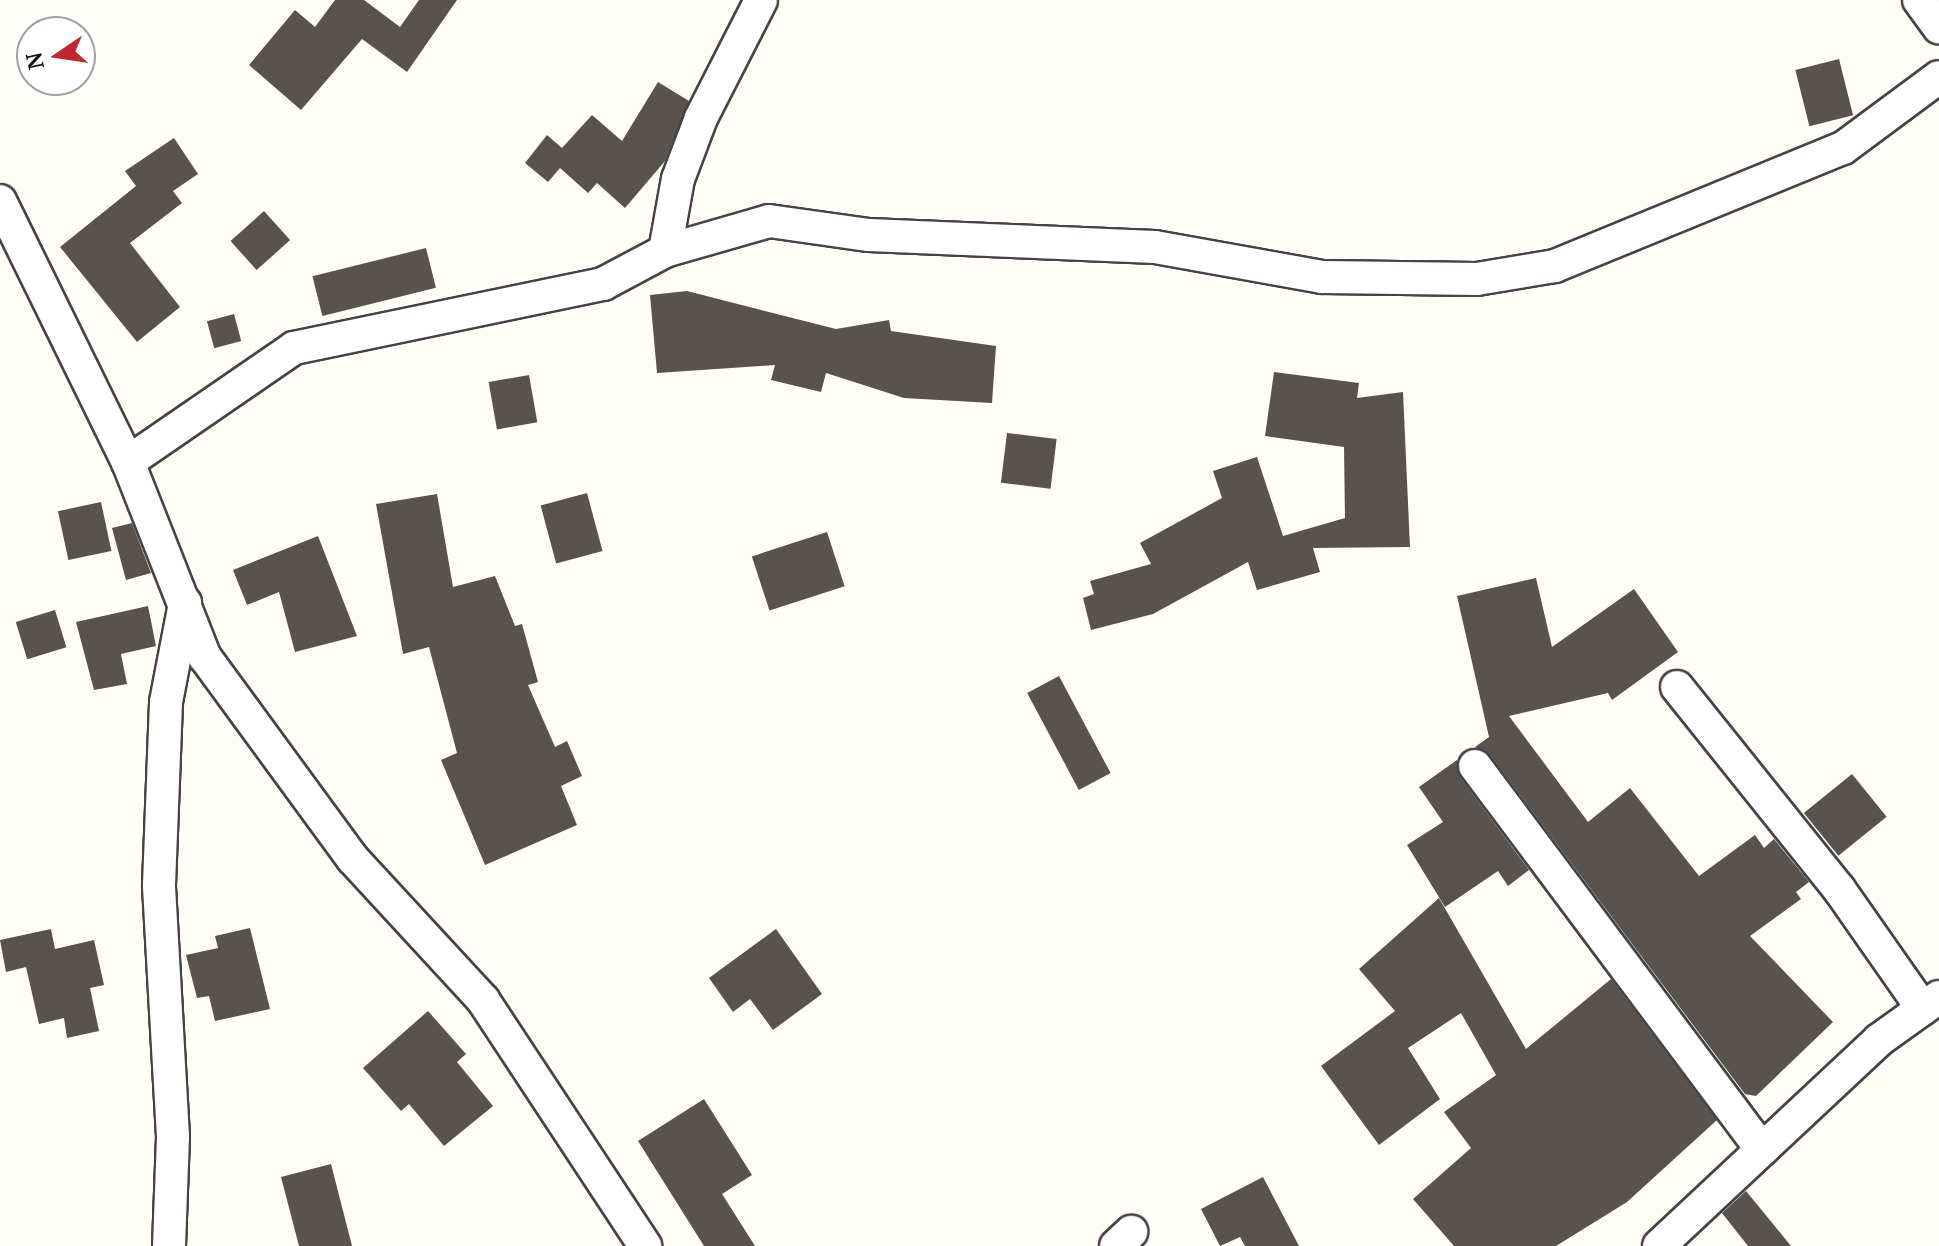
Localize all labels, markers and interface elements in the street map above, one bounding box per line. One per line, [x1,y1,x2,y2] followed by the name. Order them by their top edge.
[16,16,96,96] north arrow
[18,50,50,72] text: N

